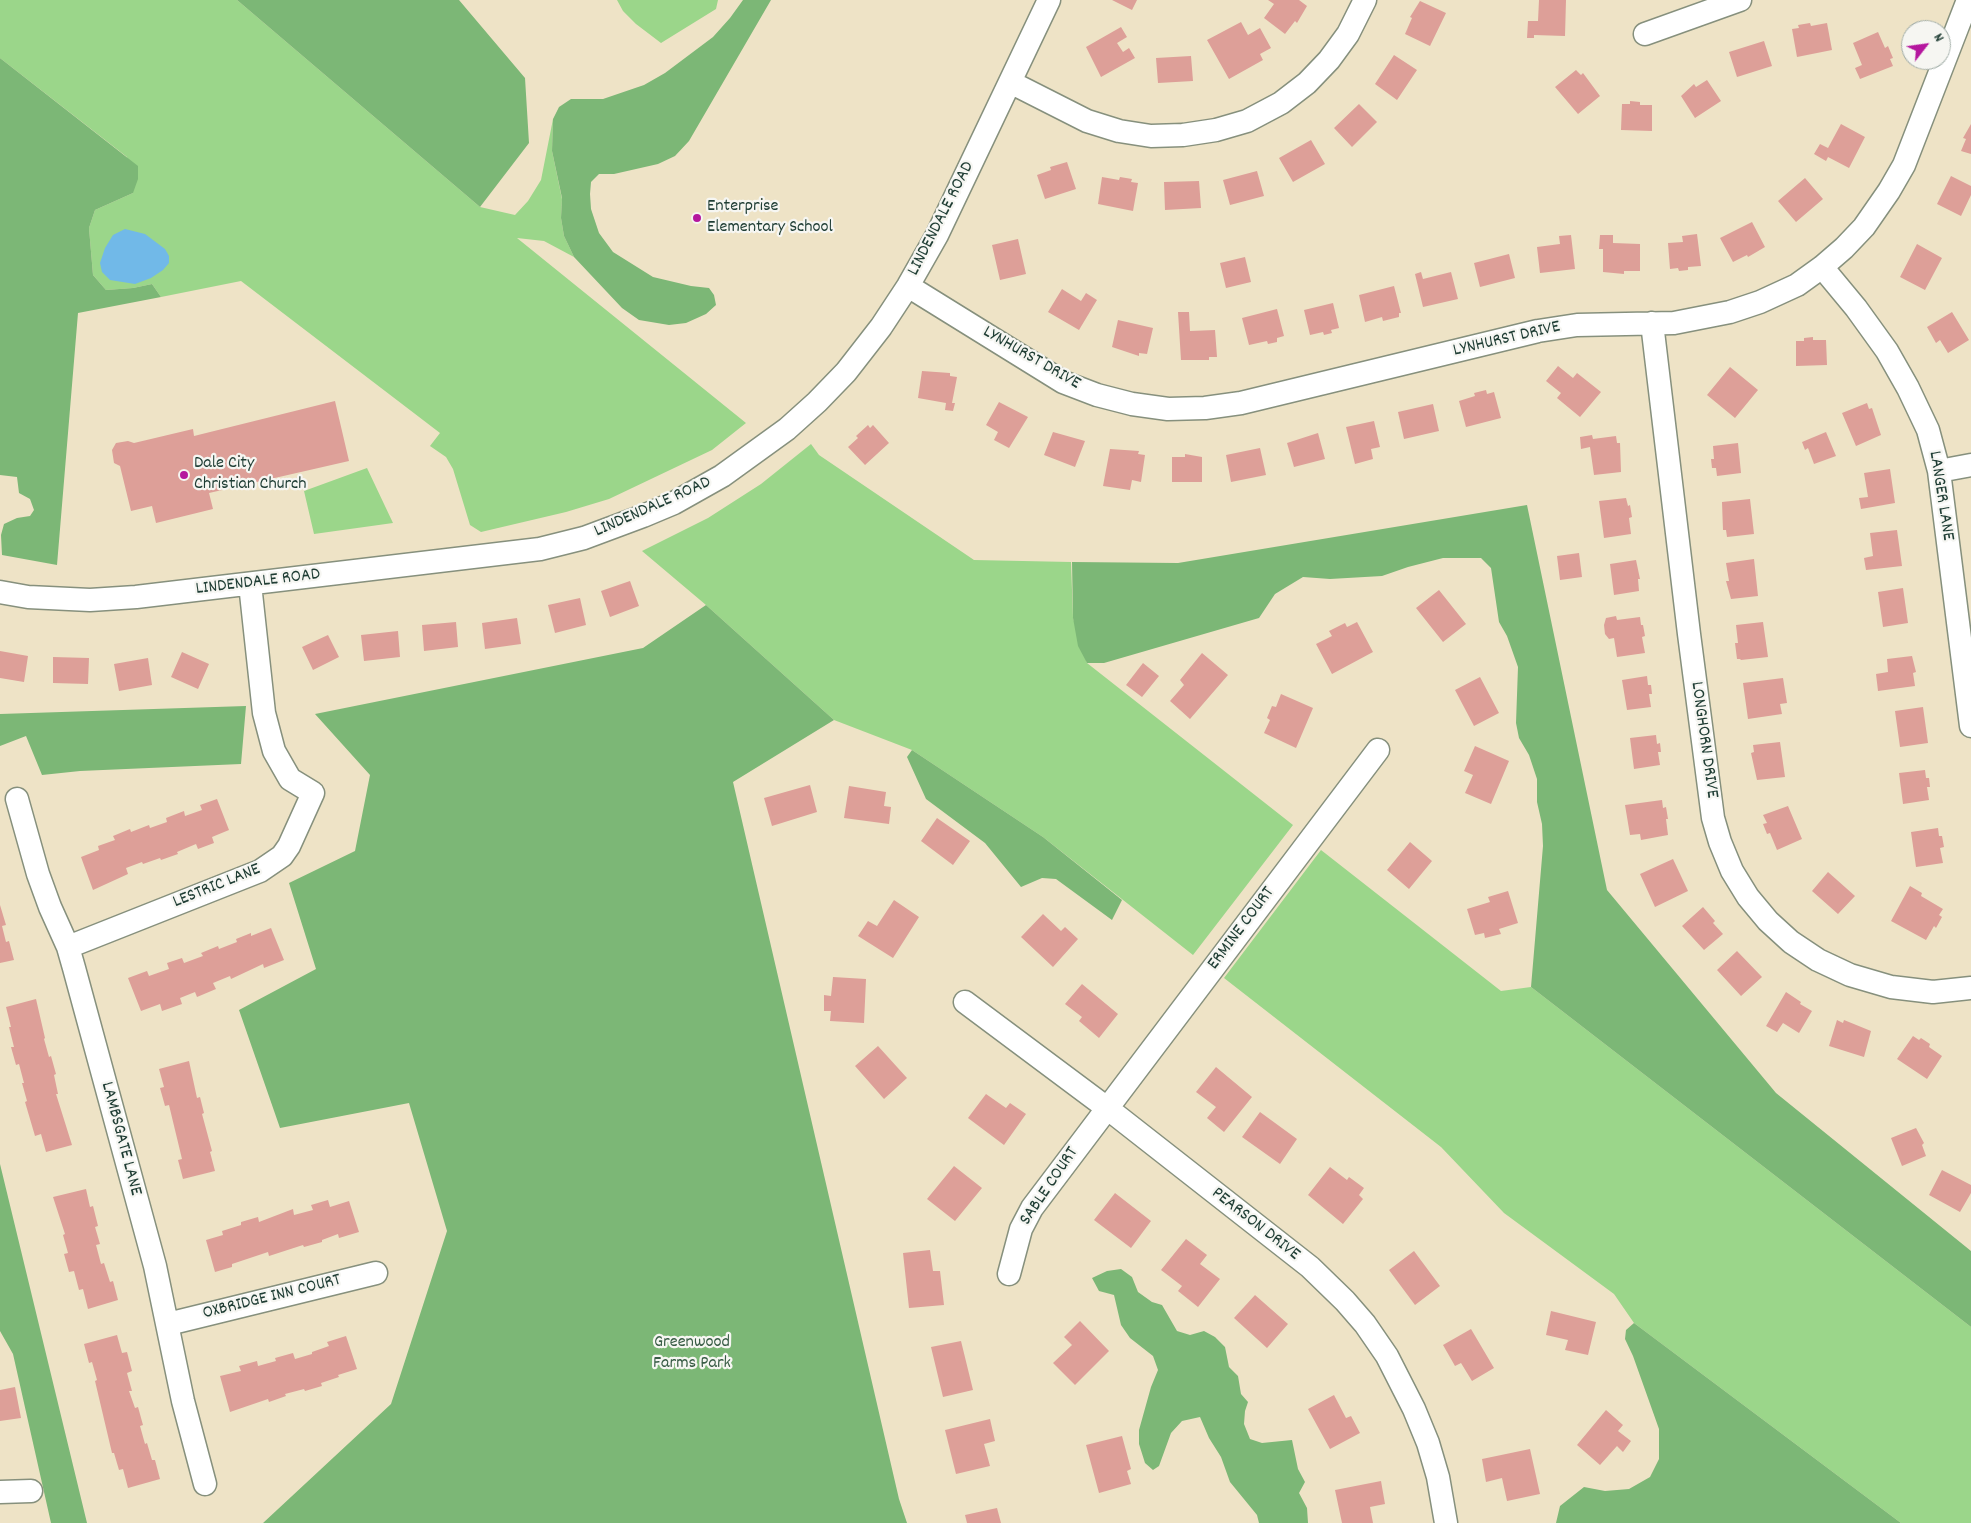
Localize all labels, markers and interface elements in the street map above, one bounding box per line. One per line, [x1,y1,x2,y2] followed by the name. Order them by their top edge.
[1901,20,1951,70] north arrow
[1928,30,1949,46] text: N
[904,158,980,280] street label: LINDENDALE ROAD
[707,197,833,240] place label: Enterprise Elementary School
[691,212,703,224] marker: Enterprise Elementary School
[1451,317,1563,363] street label: LYNHURST DRIVE
[978,322,1084,396] street label: LYNHURST DRIVE
[1922,450,1958,542] street label: LANGER LANE
[194,454,307,496] place label: Dale City Christian Church
[178,469,190,481] marker: Dale City Christian Church
[591,473,715,543] street label: LINDENDALE ROAD
[195,565,321,601] street label: LINDENDALE ROAD
[1684,680,1722,800] street label: LONGHORN DRIVE
[170,860,264,914] street label: LESTRIC LANE
[1204,883,1280,975] street label: ERMINE COURT
[94,1080,146,1198] street label: LAMBSGATE LANE
[1016,1144,1084,1230] street label: SABLE COURT
[1206,1184,1304,1266] street label: PEARSON DRIVE
[201,1270,343,1326] street label: OXBRIDGE INN COURT
[653,1333,731,1376] park label: Greenwood Farms Park

